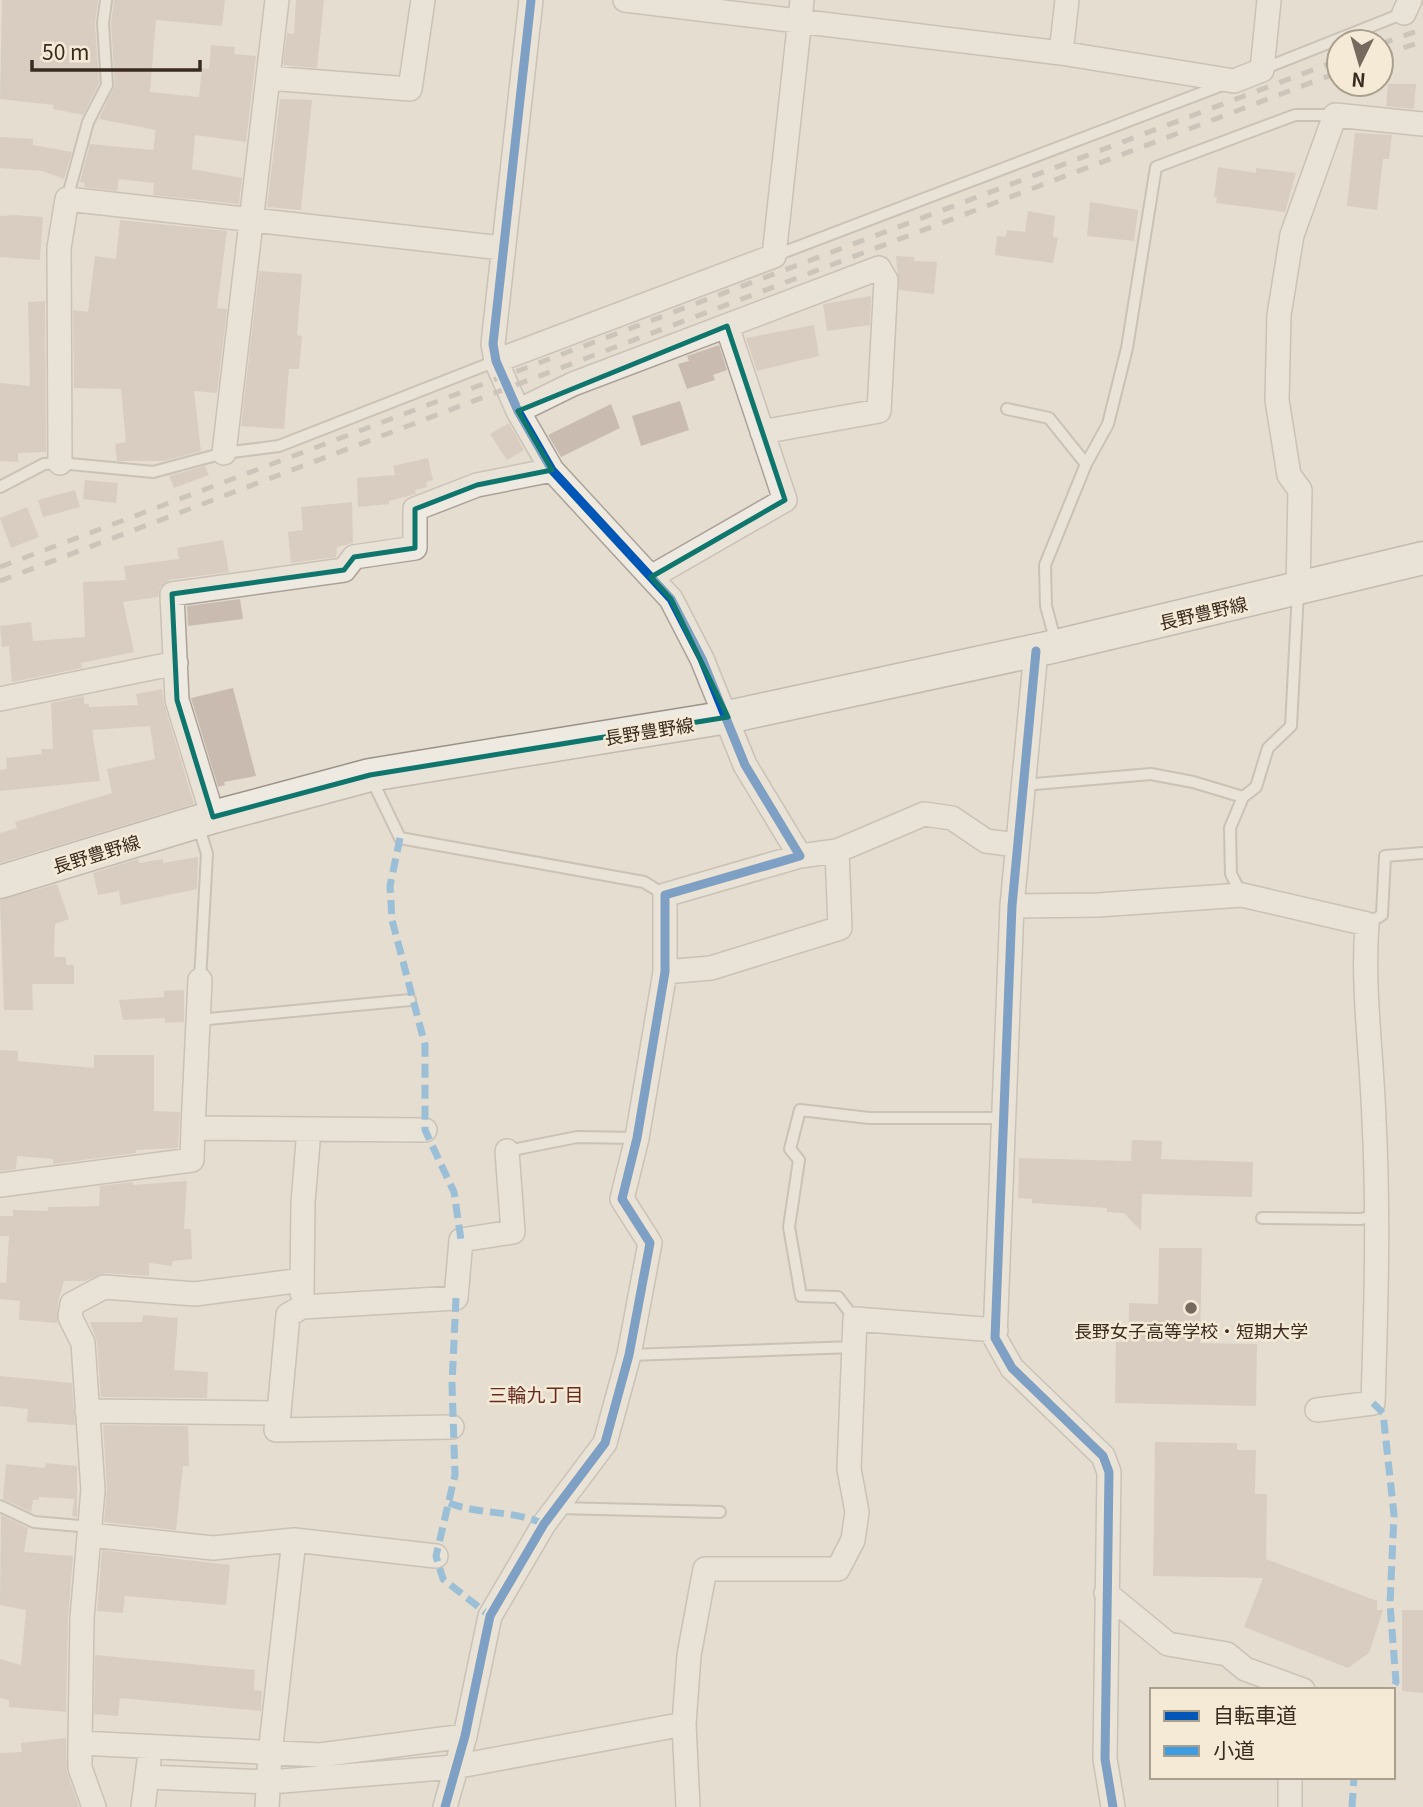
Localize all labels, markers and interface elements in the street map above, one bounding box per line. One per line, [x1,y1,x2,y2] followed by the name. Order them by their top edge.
[32,28,200,72] scale bar
[1325,28,1395,98] north arrow
[42,36,89,66] text: 50 m
[1350,67,1367,95] text: N
[1156,589,1250,635] street label: 長野豊野線
[603,710,695,750] street label: 長野豊野線
[49,827,143,879] street label: 長野豊野線
[1183,1300,1199,1316] marker: 長野女子高等学校・短期大学
[1074,1317,1308,1343] place label: 長野女子高等学校・短期大学
[488,1380,584,1407] district label: 三輪九丁目
[1150,1688,1395,1779] legend
[1213,1699,1297,1729] text: 自転車道
[1213,1734,1255,1764] text: 小道

